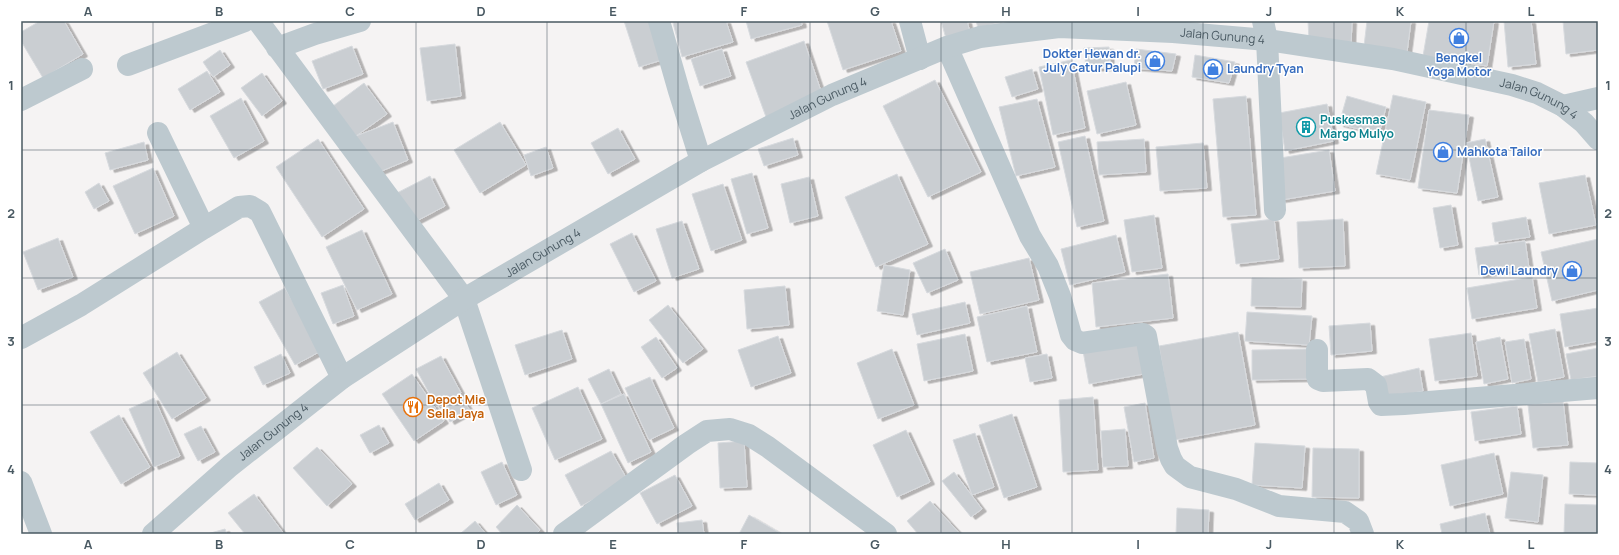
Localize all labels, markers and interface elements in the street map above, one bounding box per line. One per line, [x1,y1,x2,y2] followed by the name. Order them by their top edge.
[84,2,93,20] text: A
[215,2,223,20] text: B
[345,2,355,20] text: C
[476,2,486,20] text: D
[609,2,617,20] text: E
[741,2,748,20] text: F
[870,2,880,20] text: G
[1001,2,1011,20] text: H
[1136,2,1140,20] text: I
[1266,2,1272,20] text: J
[1396,2,1405,20] text: K
[1528,2,1535,20] text: L
[1180,24,1266,48] street label: Jalan Gunung 4
[1448,27,1470,49] shop icon: Bengkel Yoga Motor
[1043,45,1141,76] place label: Dokter Hewan dr. July Catur Palupi
[1426,49,1492,80] place label: Bengkel Yoga Motor
[1144,50,1166,72] shop icon: Dokter Hewan dr. July Catur Palupi
[1202,58,1224,80] shop icon: Laundry Tyan
[1227,60,1304,77] place label: Laundry Tyan
[785,72,869,124] street label: Jalan Gunung 4
[1498,74,1582,123] street label: Jalan Gunung 4
[8,76,14,94] text: 1
[1605,76,1611,94] text: 1
[1320,111,1394,142] place label: Puskesmas Margo Mulyo
[1295,116,1317,138] building icon: Puskesmas Margo Mulyo
[1432,141,1454,163] shop icon: Mahkota Tailor
[1457,143,1542,160] place label: Mahkota Tailor
[7,204,15,222] text: 2
[1604,204,1612,222] text: 2
[502,224,584,281] street label: Jalan Gunung 4
[1561,260,1583,282] shop icon: Dewi Laundry
[1480,262,1558,279] place label: Dewi Laundry
[7,332,15,350] text: 3
[1604,332,1612,350] text: 3
[427,391,486,422] place label: Depot Mie Sella Jaya
[402,396,424,418] restaurant icon: Depot Mie Sella Jaya
[235,399,312,464] street label: Jalan Gunung 4
[7,460,15,478] text: 4
[1604,460,1612,478] text: 4
[84,535,93,553] text: A
[215,535,223,553] text: B
[345,535,355,553] text: C
[476,535,486,553] text: D
[609,535,617,553] text: E
[741,535,748,553] text: F
[870,535,880,553] text: G
[1001,535,1011,553] text: H
[1136,535,1140,553] text: I
[1266,535,1272,553] text: J
[1396,535,1405,553] text: K
[1528,535,1535,553] text: L

